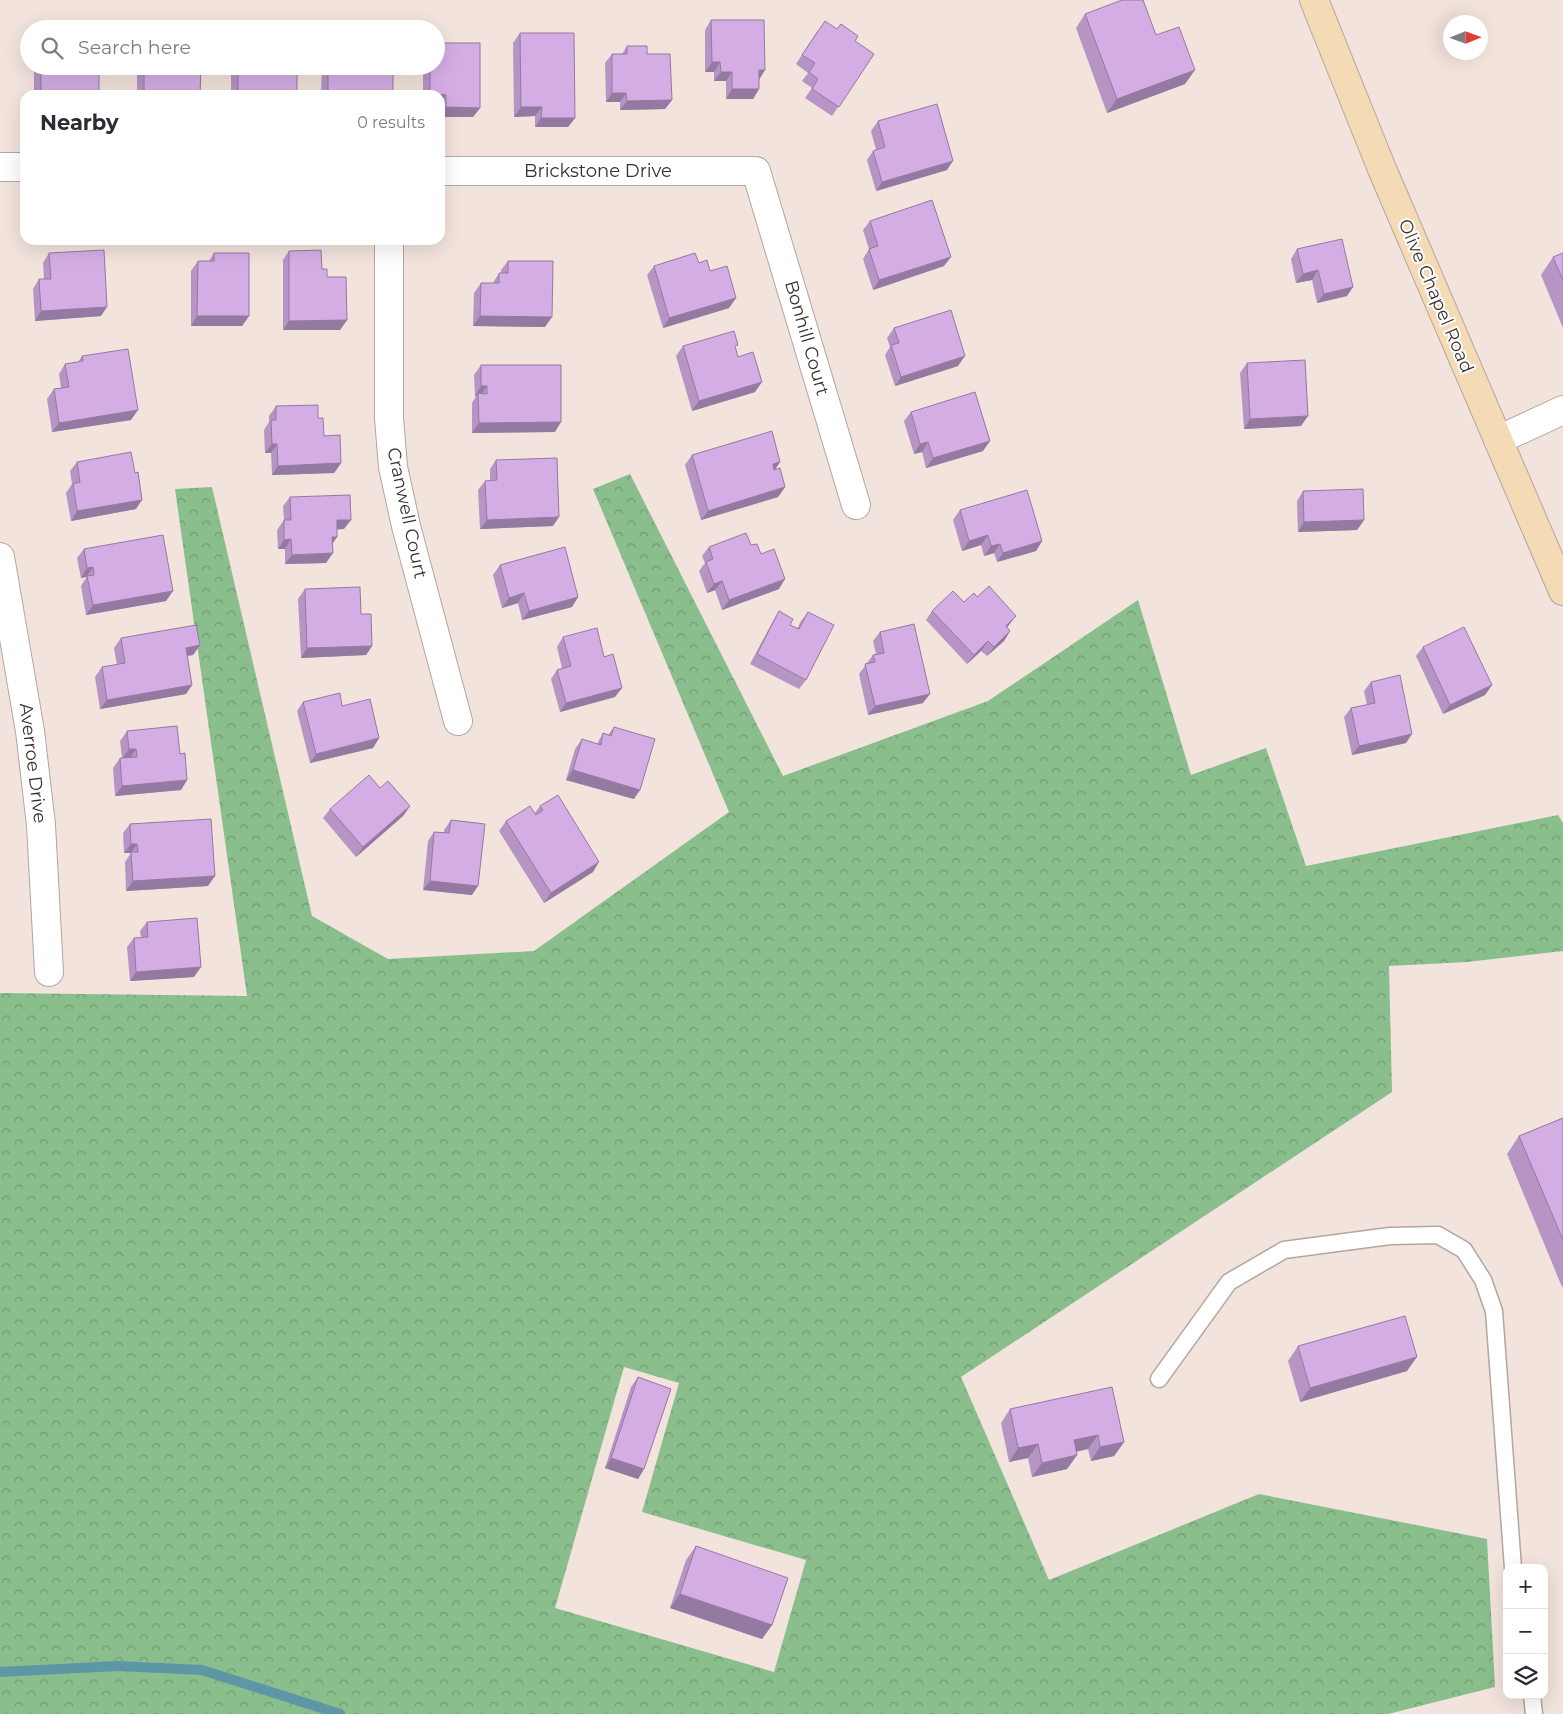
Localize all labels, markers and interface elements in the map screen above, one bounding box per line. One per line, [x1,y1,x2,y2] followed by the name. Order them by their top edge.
[1443,15,1488,60] north arrow
[20,20,445,75] search box
[38,34,66,62] icon: search
[78,36,191,59] text: Search here
[40,110,119,135] text: Nearby
[357,113,425,132] text: 0 results
[524,160,672,182] street label: Brickstone Drive
[1394,216,1478,376] street label: Olive Chapel Road
[780,278,834,398] street label: Bonhill Court
[382,446,432,580] street label: Cranwell Court
[15,702,51,824] street label: Averroe Drive
[1503,1564,1548,1699] map controls
[1503,1564,1548,1609] button: +
[1503,1609,1548,1654] button: −
[1503,1654,1548,1699] button: layers

